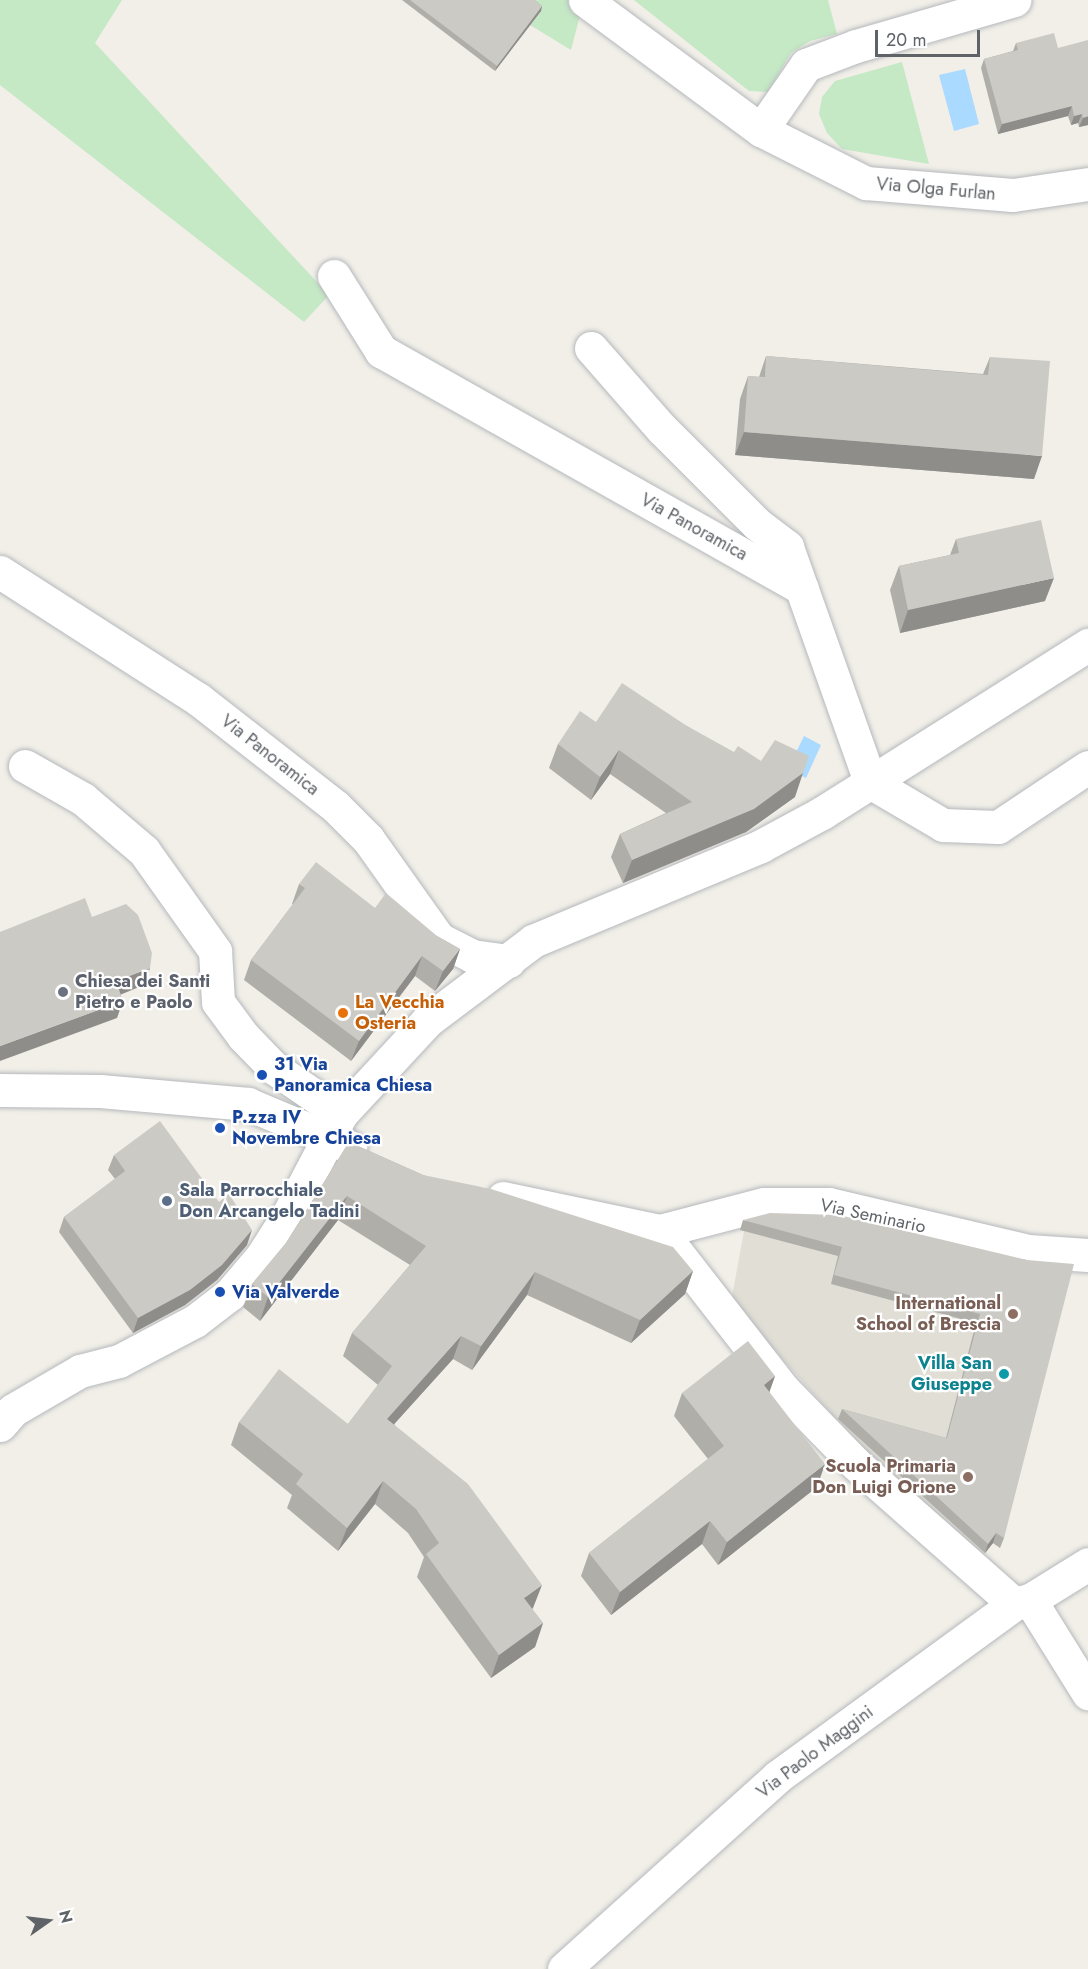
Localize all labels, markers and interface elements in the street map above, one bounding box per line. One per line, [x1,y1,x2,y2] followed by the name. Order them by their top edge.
[878,18,983,56] scale bar
[886,27,926,53] text: 20 m
[875,173,997,205] street label: Via Olga Furlan
[637,489,751,565] street label: Via Panoramica
[217,710,323,800] street label: Via Panoramica
[75,971,210,1014] place label: Chiesa dei Santi Pietro e Paolo
[56,985,70,999] marker: Chiesa dei Santi Pietro e Paolo
[355,992,444,1034] place label: La Vecchia Osteria
[336,1006,350,1020] marker: La Vecchia Osteria
[274,1054,432,1096] place label: 31 Via Panoramica Chiesa
[255,1068,269,1082] marker: 31 Via Panoramica Chiesa
[232,1107,381,1150] place label: P.zza IV Novembre Chiesa
[213,1121,227,1135] marker: P.zza IV Novembre Chiesa
[179,1180,359,1222] place label: Sala Parrocchiale Don Arcangelo Tadini
[160,1194,174,1208] marker: Sala Parrocchiale Don Arcangelo Tadini
[818,1194,928,1238] street label: Via Seminario
[232,1281,340,1303] place label: Via Valverde
[213,1285,227,1299] marker: Via Valverde
[856,1293,1001,1336] place label: International School of Brescia
[1006,1307,1020,1321] marker: International School of Brescia
[911,1353,992,1396] place label: Villa San Giuseppe
[997,1367,1011,1381] marker: Villa San Giuseppe
[812,1456,956,1498] place label: Scuola Primaria Don Luigi Orione
[961,1470,975,1484] marker: Scuola Primaria Don Luigi Orione
[752,1701,878,1803] street label: Via Paolo Maggini
[18,1891,78,1951] north arrow
[53,1908,79,1925] text: N

